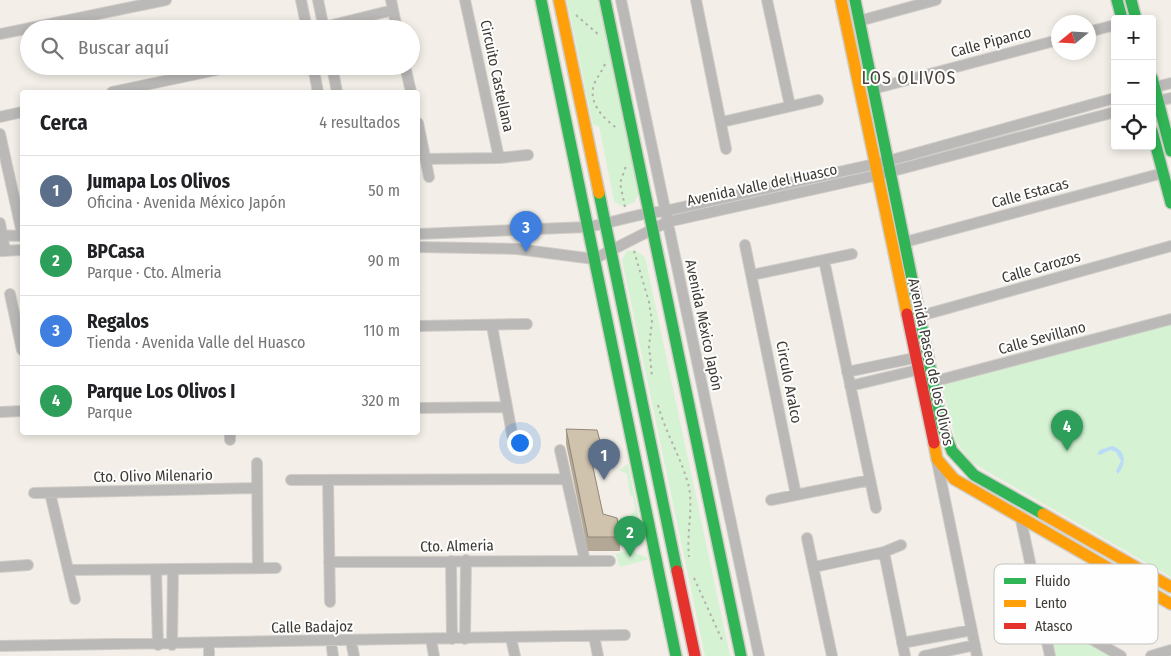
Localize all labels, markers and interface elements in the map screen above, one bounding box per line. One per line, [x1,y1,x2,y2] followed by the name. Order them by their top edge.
[1051,15,1096,60] north arrow
[1111,15,1156,150] map controls
[1111,15,1156,60] button: +
[476,18,518,134] street label: Circuito Castellana
[20,20,420,75] search box
[949,23,1033,61] street label: Calle Pipanco
[38,34,66,62] icon: search
[78,36,169,59] text: Buscar aquí
[1111,60,1156,105] button: −
[862,67,956,89] district label: LOS OLIVOS
[1111,105,1156,150] button: locate
[40,110,88,136] text: Cerca
[319,113,400,132] text: 4 resultados
[685,160,839,210] street label: Avenida Valle del Huasco
[87,170,230,193] text: Jumapa Los Olivos
[990,174,1070,212] street label: Calle Estacas
[53,181,59,200] text: 1
[368,181,400,200] text: 50 m
[87,193,286,212] text: Oficina · Avenida México Japón
[510,211,542,252] pin: 3
[87,240,145,263] text: BPCasa
[1000,247,1082,287] street label: Calle Carozos
[52,251,60,270] text: 2
[368,251,400,270] text: 90 m
[681,258,727,392] street label: Avenida México Japón
[87,263,222,282] text: Parque · Cto. Almeria
[904,277,958,447] street label: Avenida Paseo de los Olivos
[87,310,149,333] text: Regalos
[996,318,1088,358] street label: Calle Sevillano
[52,321,60,340] text: 3
[363,321,400,340] text: 110 m
[87,333,305,352] text: Tienda · Avenida Valle del Huasco
[772,339,806,425] street label: Circulo Aralco
[87,380,235,403] text: Parque Los Olivos I
[52,391,60,410] text: 4
[361,391,400,410] text: 320 m
[87,403,132,422] text: Parque
[1051,410,1083,451] pin: 4
[507,430,533,456] your location
[588,439,620,480] pin: 1
[93,466,213,486] street label: Cto. Olivo Milenario
[614,516,646,557] pin: 2
[420,536,494,556] street label: Cto. Almeria
[994,564,1158,644] legend
[1035,573,1070,590] text: Fluido
[1035,595,1067,612] text: Lento
[271,617,353,637] street label: Calle Badajoz
[1035,618,1073,635] text: Atasco

